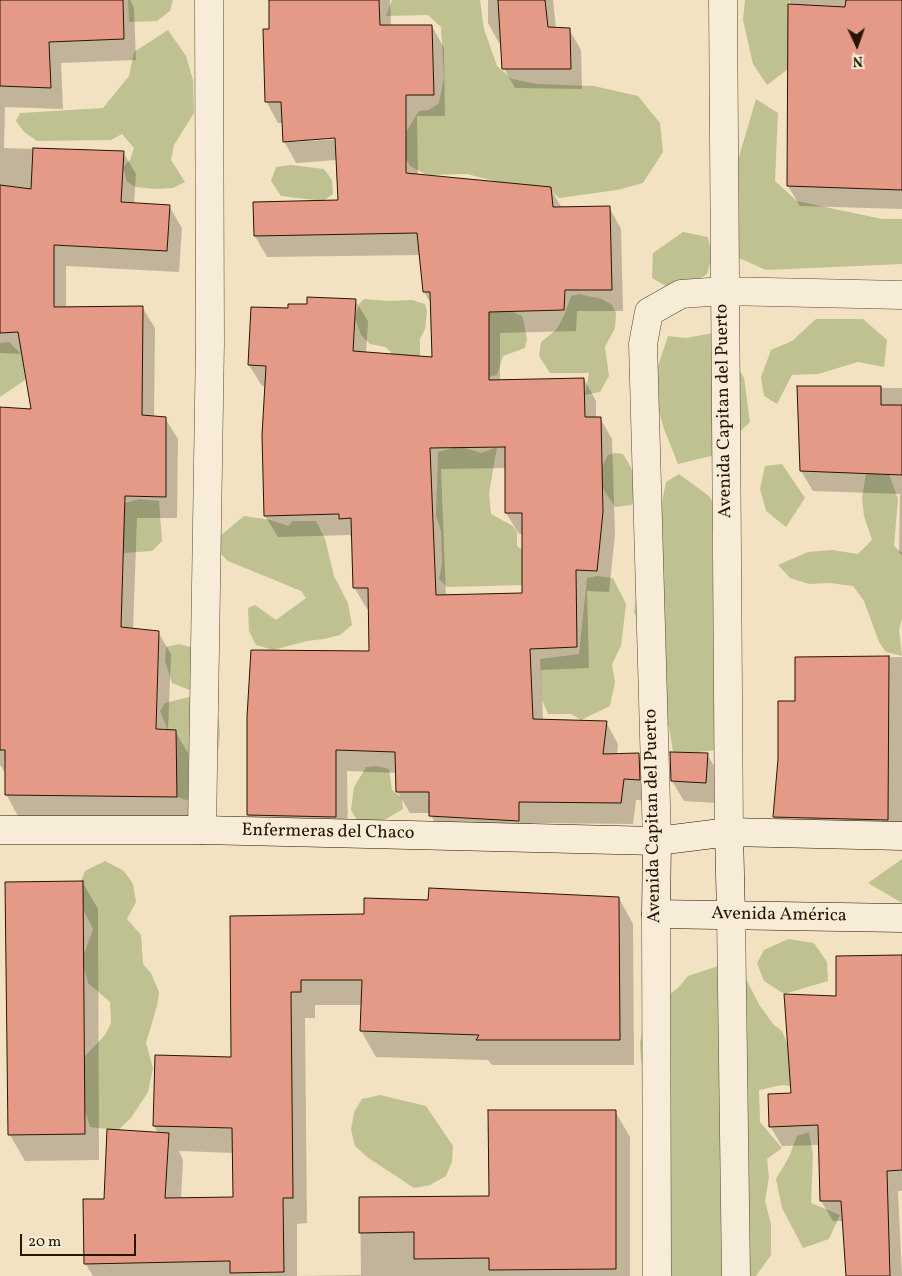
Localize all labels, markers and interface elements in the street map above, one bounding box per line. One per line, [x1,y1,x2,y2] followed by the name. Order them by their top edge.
[832,20,882,70] north arrow
[852,51,863,70] text: N
[712,304,738,518] street label: Avenida Capitan del Puerto
[641,709,667,923] street label: Avenida Capitan del Puerto
[241,821,415,845] street label: Enfermeras del Chaco
[711,904,847,928] street label: Avenida América
[22,1224,139,1256] scale bar
[28,1232,61,1253] text: 20 m

